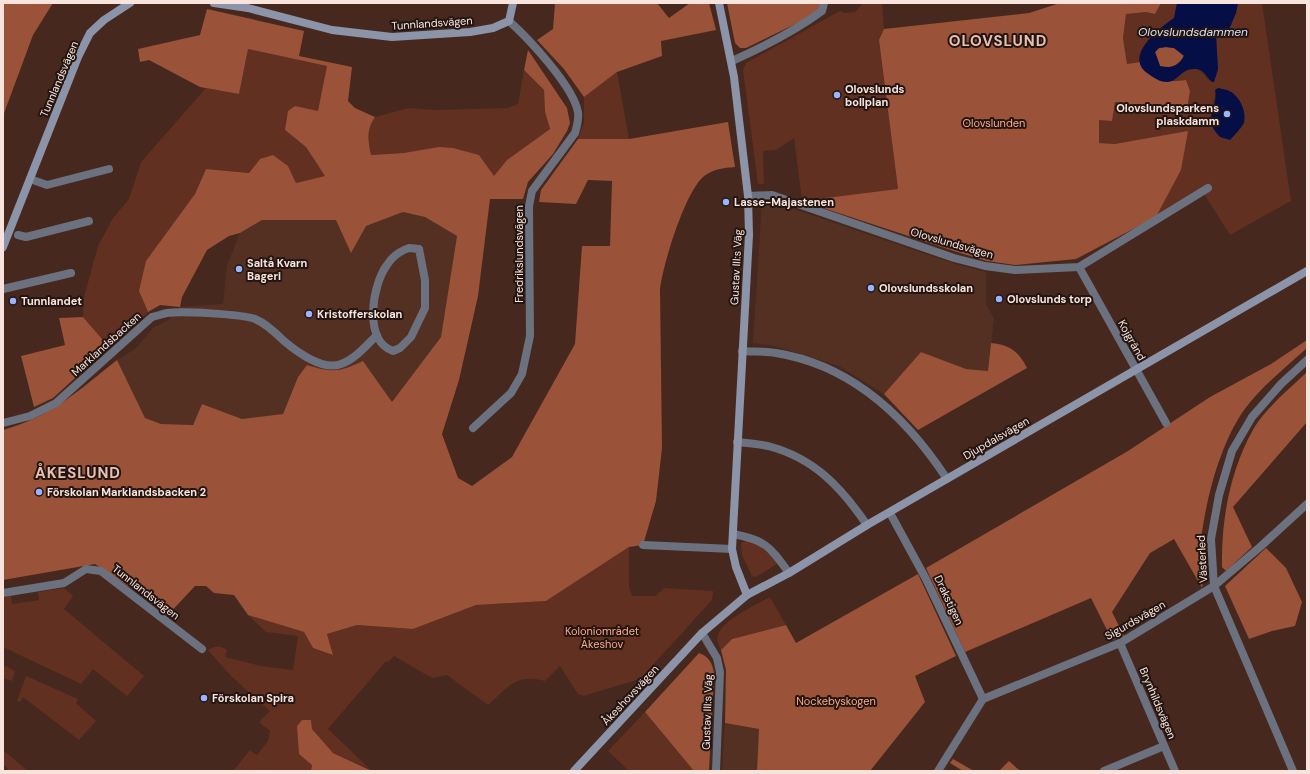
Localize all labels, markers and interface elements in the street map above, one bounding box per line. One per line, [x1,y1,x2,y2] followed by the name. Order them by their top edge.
[391,13,473,33] street label: Tunnlandsvägen
[1138,24,1248,40] water label: Olovslundsdammen
[949,31,1047,51] district label: OLOVSLUND
[37,39,81,119] street label: Tunnlandsvägen
[845,82,905,109] place label: Olovslunds bollplan
[832,90,842,100] marker: Olovslunds bollplan
[1116,101,1219,128] place label: Olovslundsparkens plaskdamm
[1222,109,1232,119] marker: Olovslundsparkens plaskdamm
[963,116,1025,130] park label: Olovslunden
[734,195,834,209] place label: Lasse-Majastenen
[721,197,731,207] marker: Lasse-Majastenen
[512,205,526,303] street label: Fredrikslundsvägen
[909,224,995,262] street label: Olovslundsvägen
[727,229,745,305] street label: Gustav III:s Väg
[247,256,308,283] place label: Saltå Kvarn Bageri
[234,264,244,274] marker: Saltå Kvarn Bageri
[879,281,973,295] place label: Olovslundsskolan
[866,283,876,293] marker: Olovslundsskolan
[1007,292,1092,306] place label: Olovslunds torp
[21,294,82,308] place label: Tunnlandet
[994,294,1004,304] marker: Olovslunds torp
[8,296,18,306] marker: Tunnlandet
[317,307,403,321] place label: Kristofferskolan
[68,309,144,379] street label: Marklandsbacken
[304,309,314,319] marker: Kristofferskolan
[1115,317,1149,363] street label: Kojgränd
[960,413,1032,463] street label: Djupdalsvägen
[35,463,121,483] district label: ÅKESLUND
[47,485,206,499] place label: Förskolan Marklandsbacken 2
[34,487,44,497] marker: Förskolan Marklandsbacken 2
[1194,535,1210,583] street label: Västerled
[110,561,182,623] street label: Tunnlandsvägen
[931,573,967,627] street label: Drakstigen
[1102,597,1168,643] street label: Sigurdsvägen
[565,624,639,651] park label: Koloniområdet Åkeshov
[598,662,662,728] street label: Åkeshovsvägen
[1137,665,1179,741] street label: Brynhildsvägen
[699,674,715,750] street label: Gustav III:s Väg
[212,691,294,705] place label: Förskolan Spira
[199,693,209,703] marker: Förskolan Spira
[796,694,876,708] park label: Nockebyskogen

